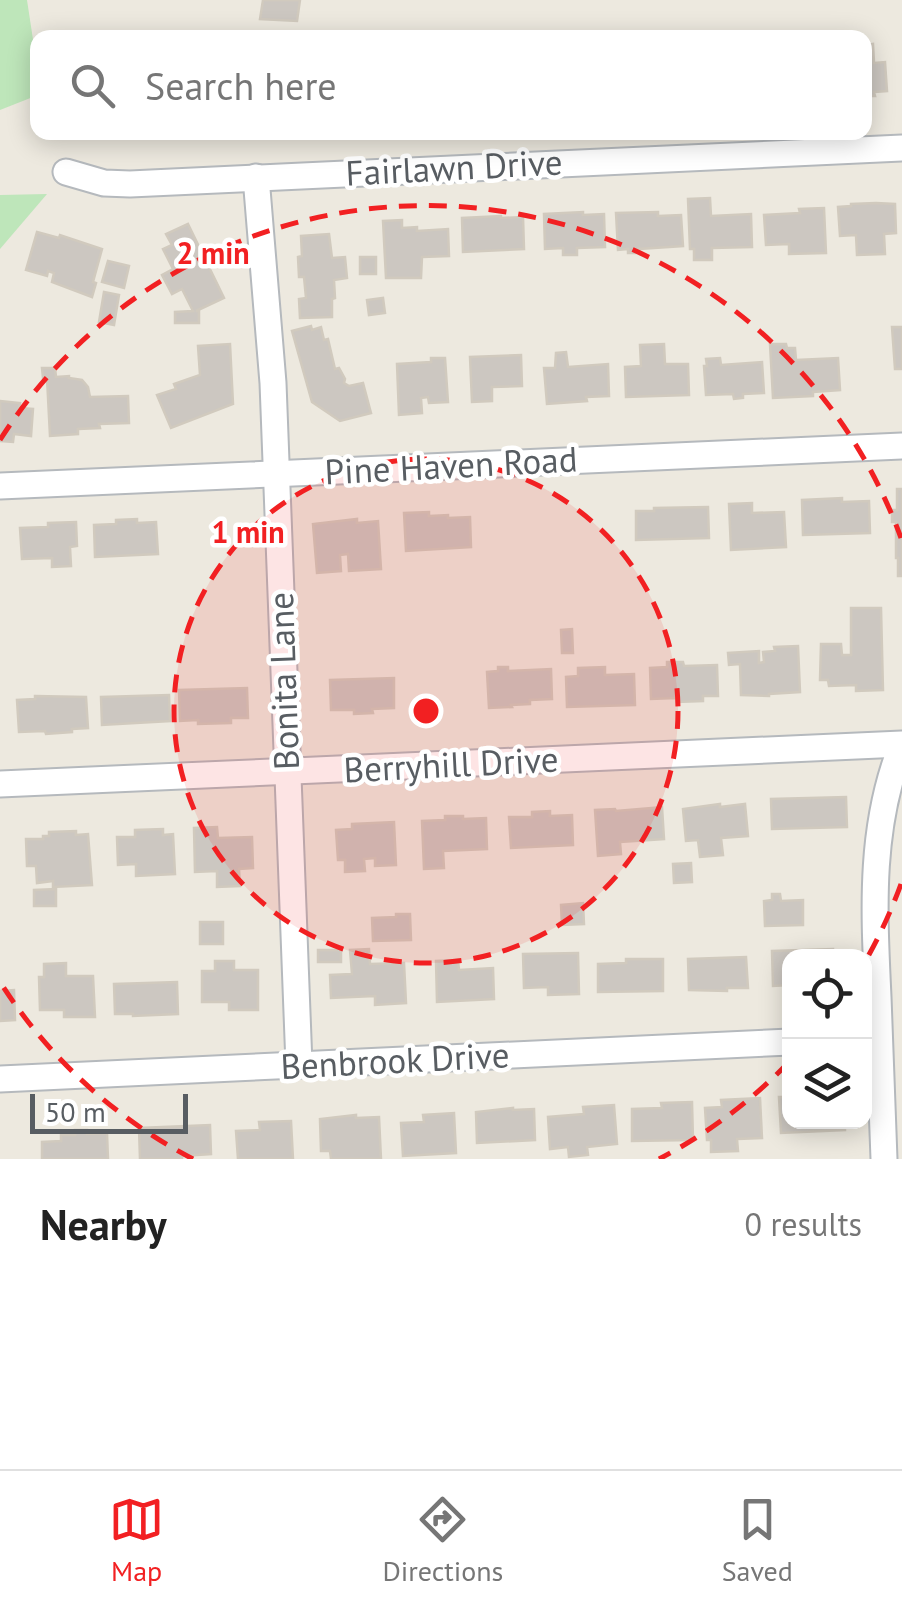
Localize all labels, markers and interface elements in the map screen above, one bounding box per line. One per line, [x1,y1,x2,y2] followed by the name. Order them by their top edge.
[30,30,872,140] search box
[65,58,120,113] icon: search
[145,61,337,110] text: Search here
[344,138,563,196] street label: Fairlawn Drive
[176,233,250,272] text: 2 min
[323,435,578,495] street label: Pine Haven Road
[211,512,285,551] text: 1 min
[257,591,309,771] street label: Bonita Lane
[408,693,444,729] centre of rings
[342,735,560,793] street label: Berryhill Drive
[782,949,872,1129] map controls
[782,949,872,1039] button: locate
[279,1031,511,1089] street label: Benbrook Drive
[782,1039,872,1129] button: layers
[30,1089,188,1134] scale bar
[45,1093,106,1130] text: 50 m
[40,1197,167,1252] text: Nearby
[744,1203,862,1245] text: 0 results
[109,1492,164,1589] tab: Map
[382,1492,503,1589] tab: Directions
[722,1492,793,1589] tab: Saved

